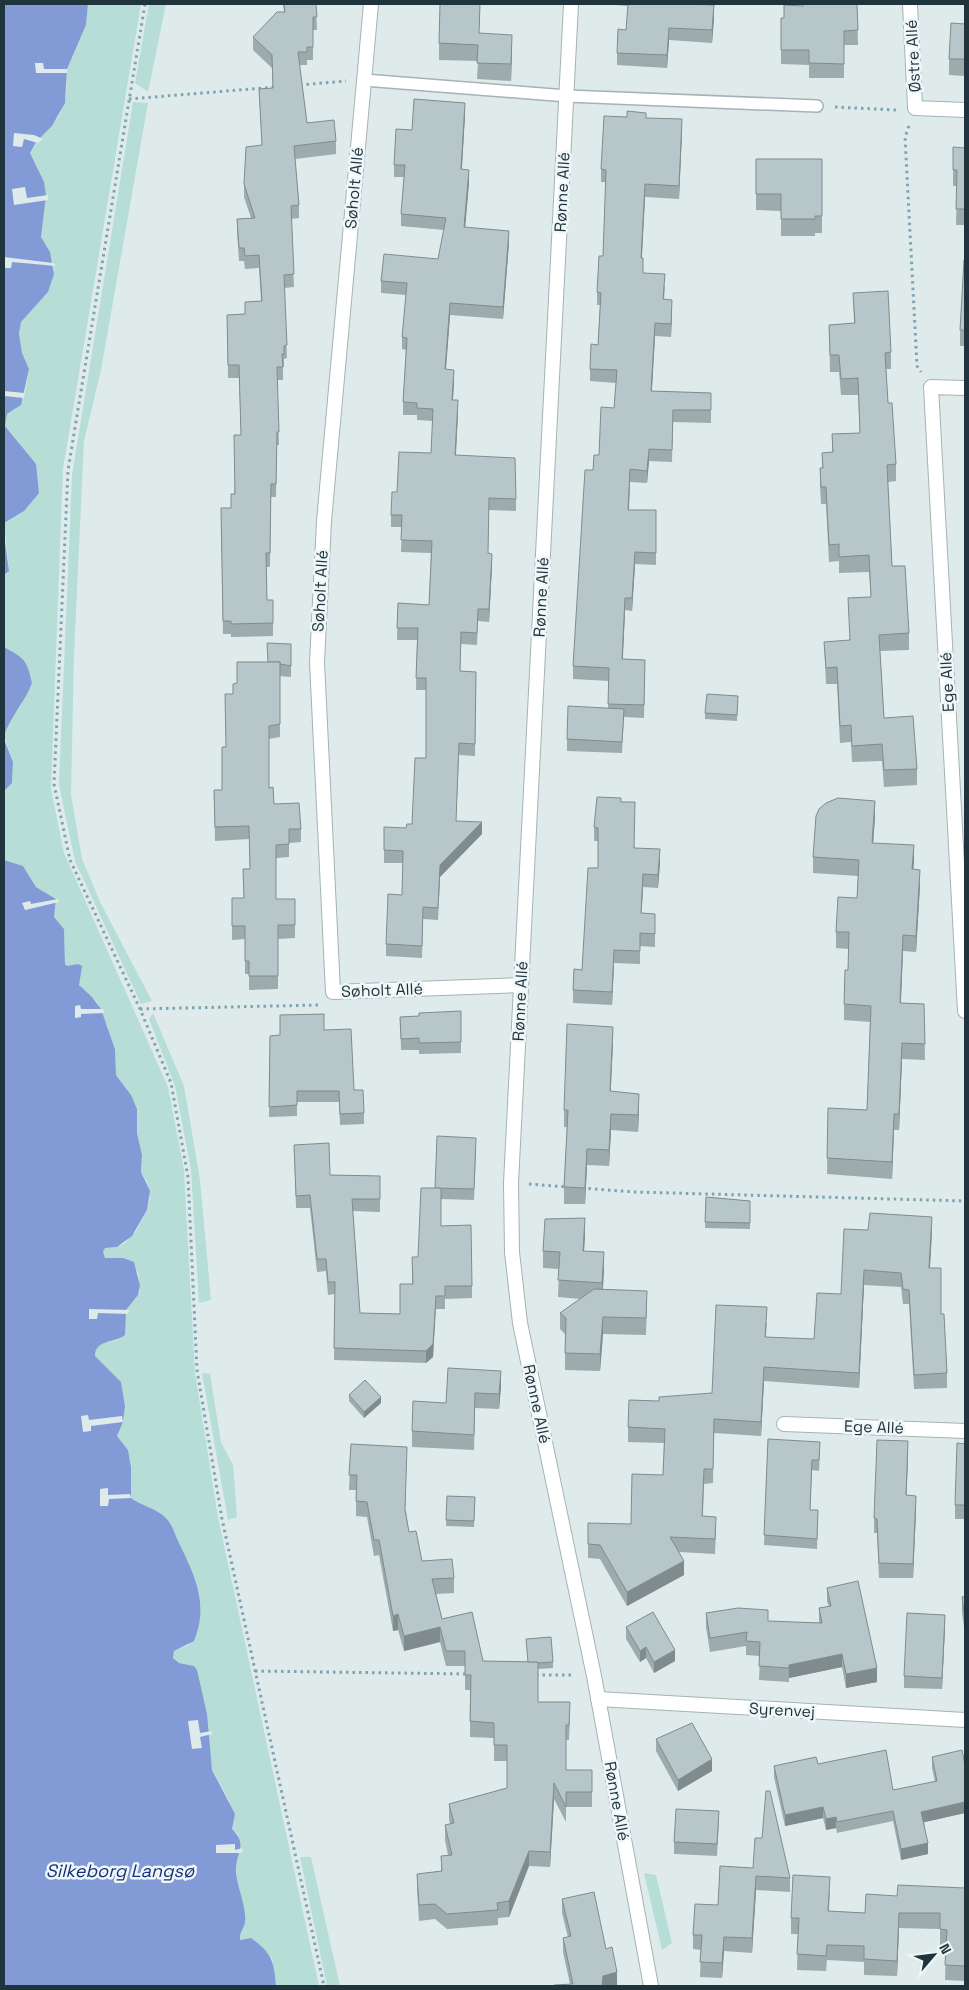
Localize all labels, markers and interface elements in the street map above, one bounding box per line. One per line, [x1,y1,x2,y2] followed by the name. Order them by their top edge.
[901,19,925,93] street label: Østre Allé
[340,146,368,230] street label: Søholt Allé
[549,151,575,233] street label: Rønne Allé
[307,550,333,632] street label: Søholt Allé
[528,556,554,638] street label: Rønne Allé
[935,651,959,713] street label: Ege Allé
[507,960,533,1042] street label: Rønne Allé
[341,978,423,1002] street label: Søholt Allé
[518,1363,556,1445] street label: Rønne Allé
[844,1415,904,1439] street label: Ege Allé
[748,1698,816,1722] street label: Syrenvej
[600,1760,634,1842] street label: Rønne Allé
[46,1859,195,1882] water label: Silkeborg Langsø
[909,1930,959,1980] north arrow
[935,1941,956,1957] text: N

